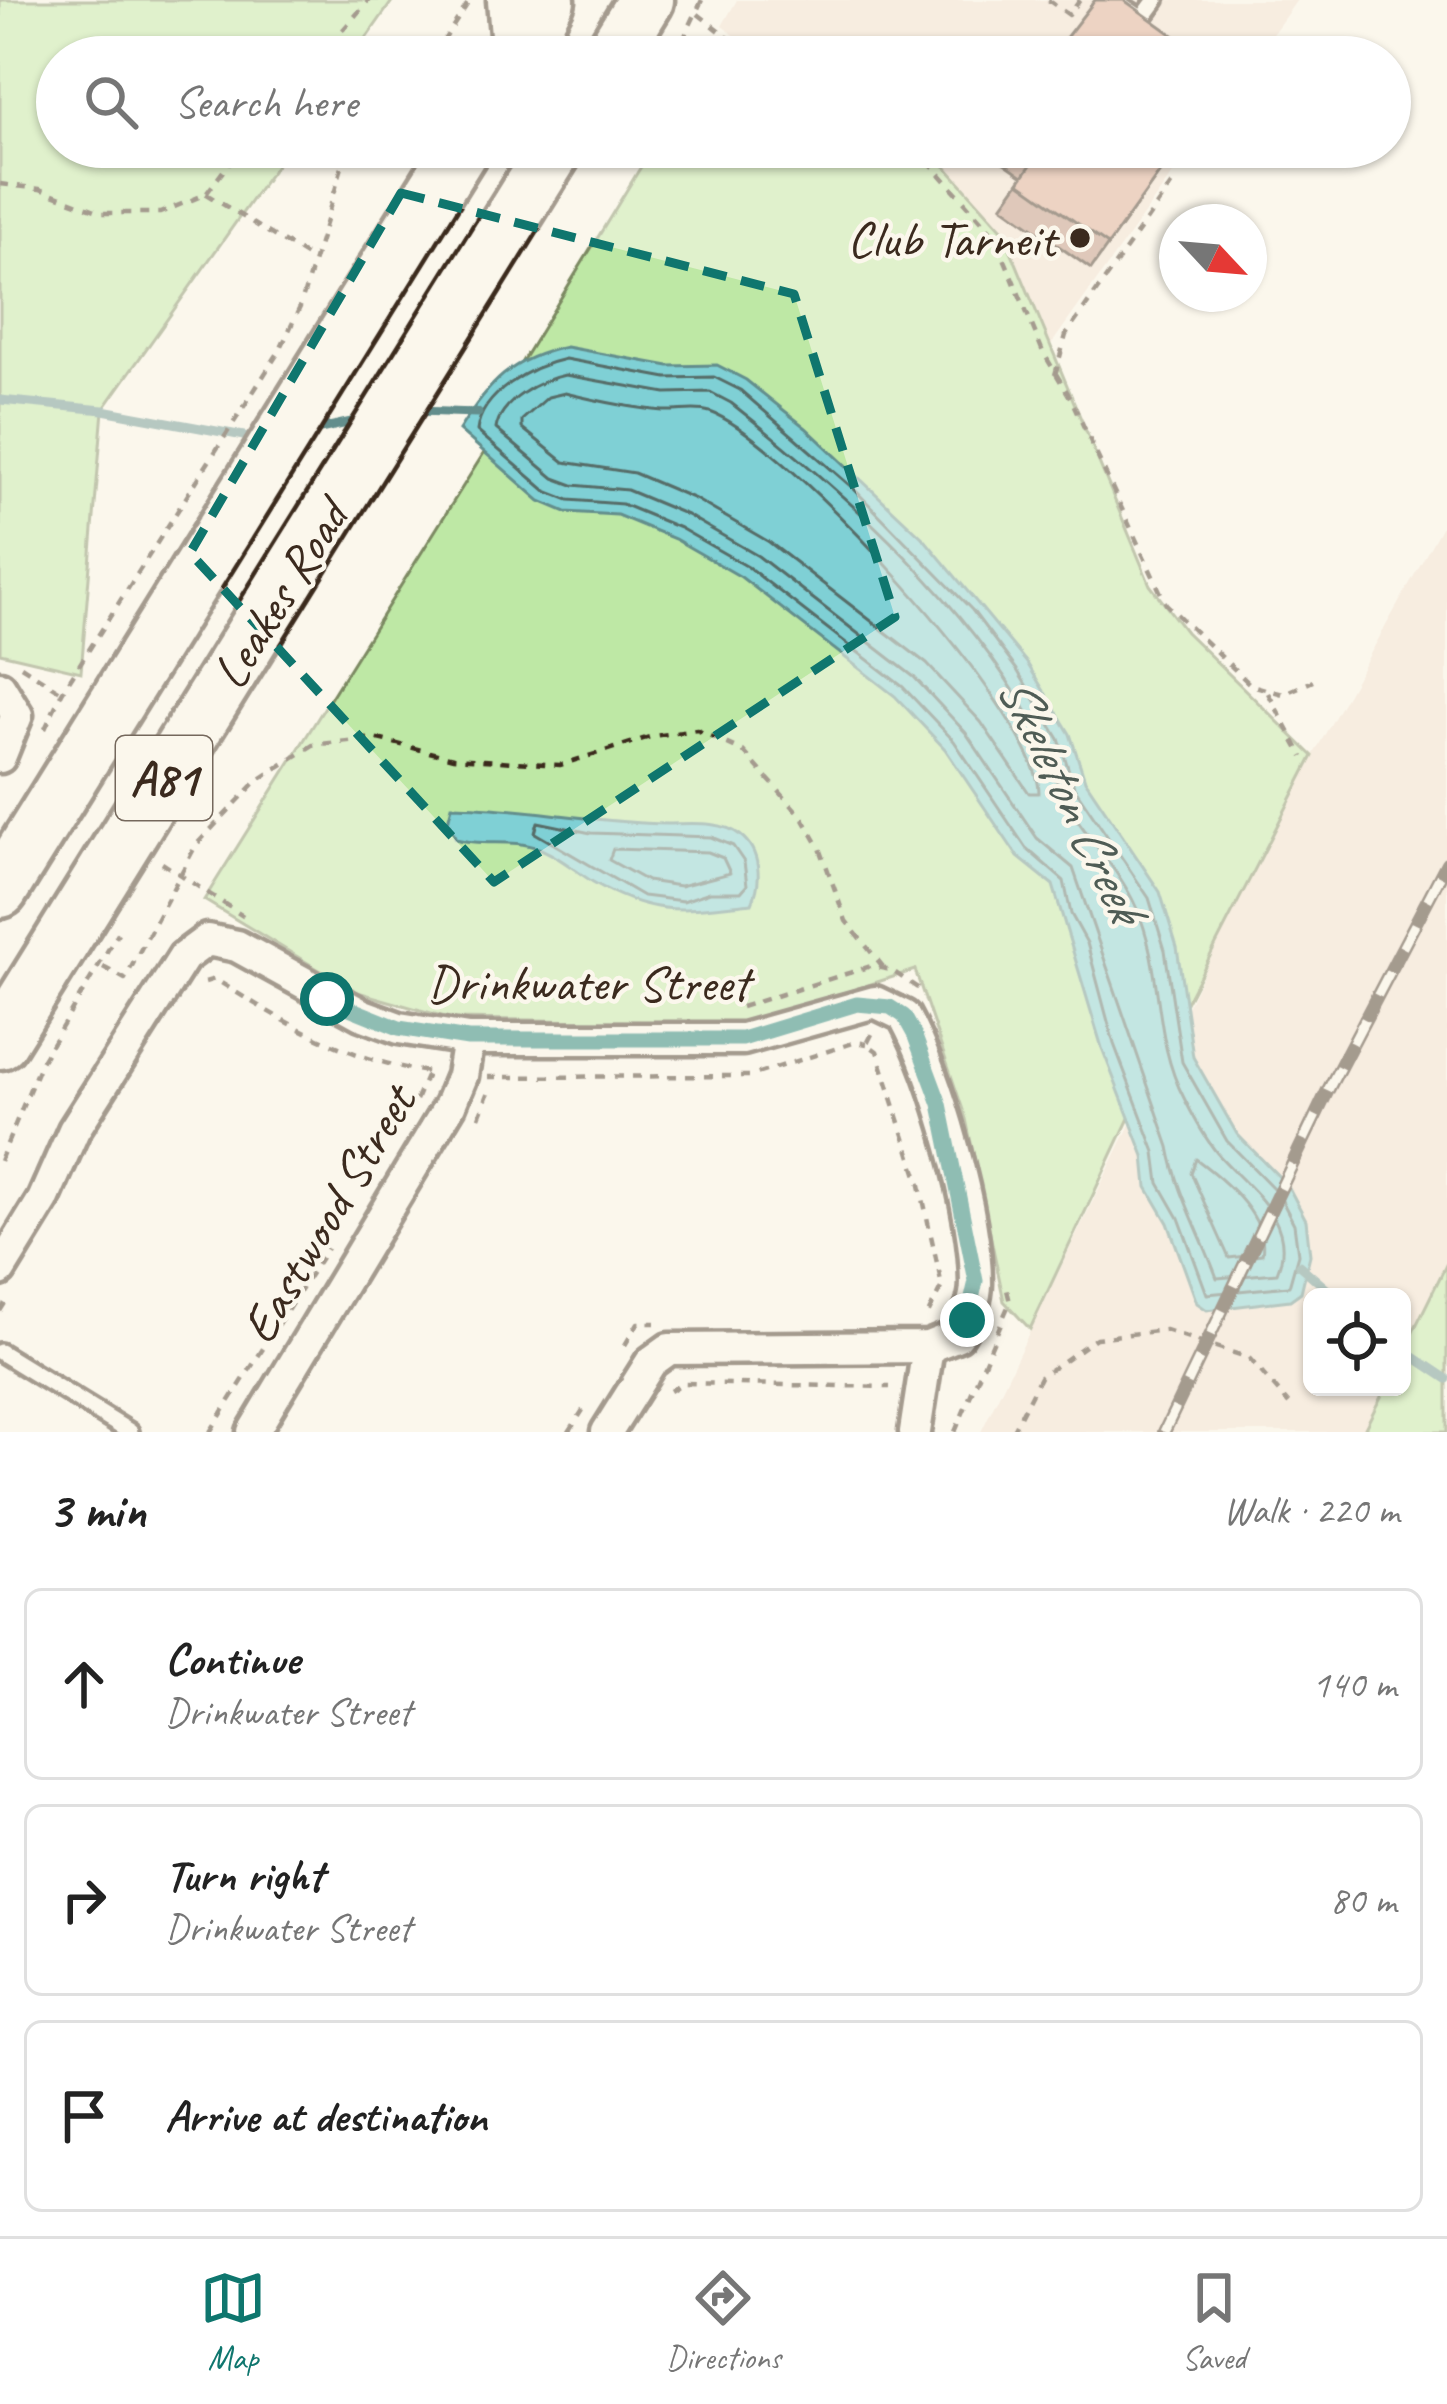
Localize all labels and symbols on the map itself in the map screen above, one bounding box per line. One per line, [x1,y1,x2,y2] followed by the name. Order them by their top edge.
[1159,204,1267,312] north arrow
[847,207,1061,271] place label: Club Tarneit
[1067,225,1093,251] marker: Club Tarneit
[197,483,366,700] street label: Leakes Road
[982,663,1164,941] water label: Skeleton Creek
[116,736,212,820] road number: A81
[427,951,755,1015] street label: Drinkwater Street
[300,972,354,1026] route start
[226,1070,432,1355] street label: Eastwood Street
[940,1293,994,1347] route end

